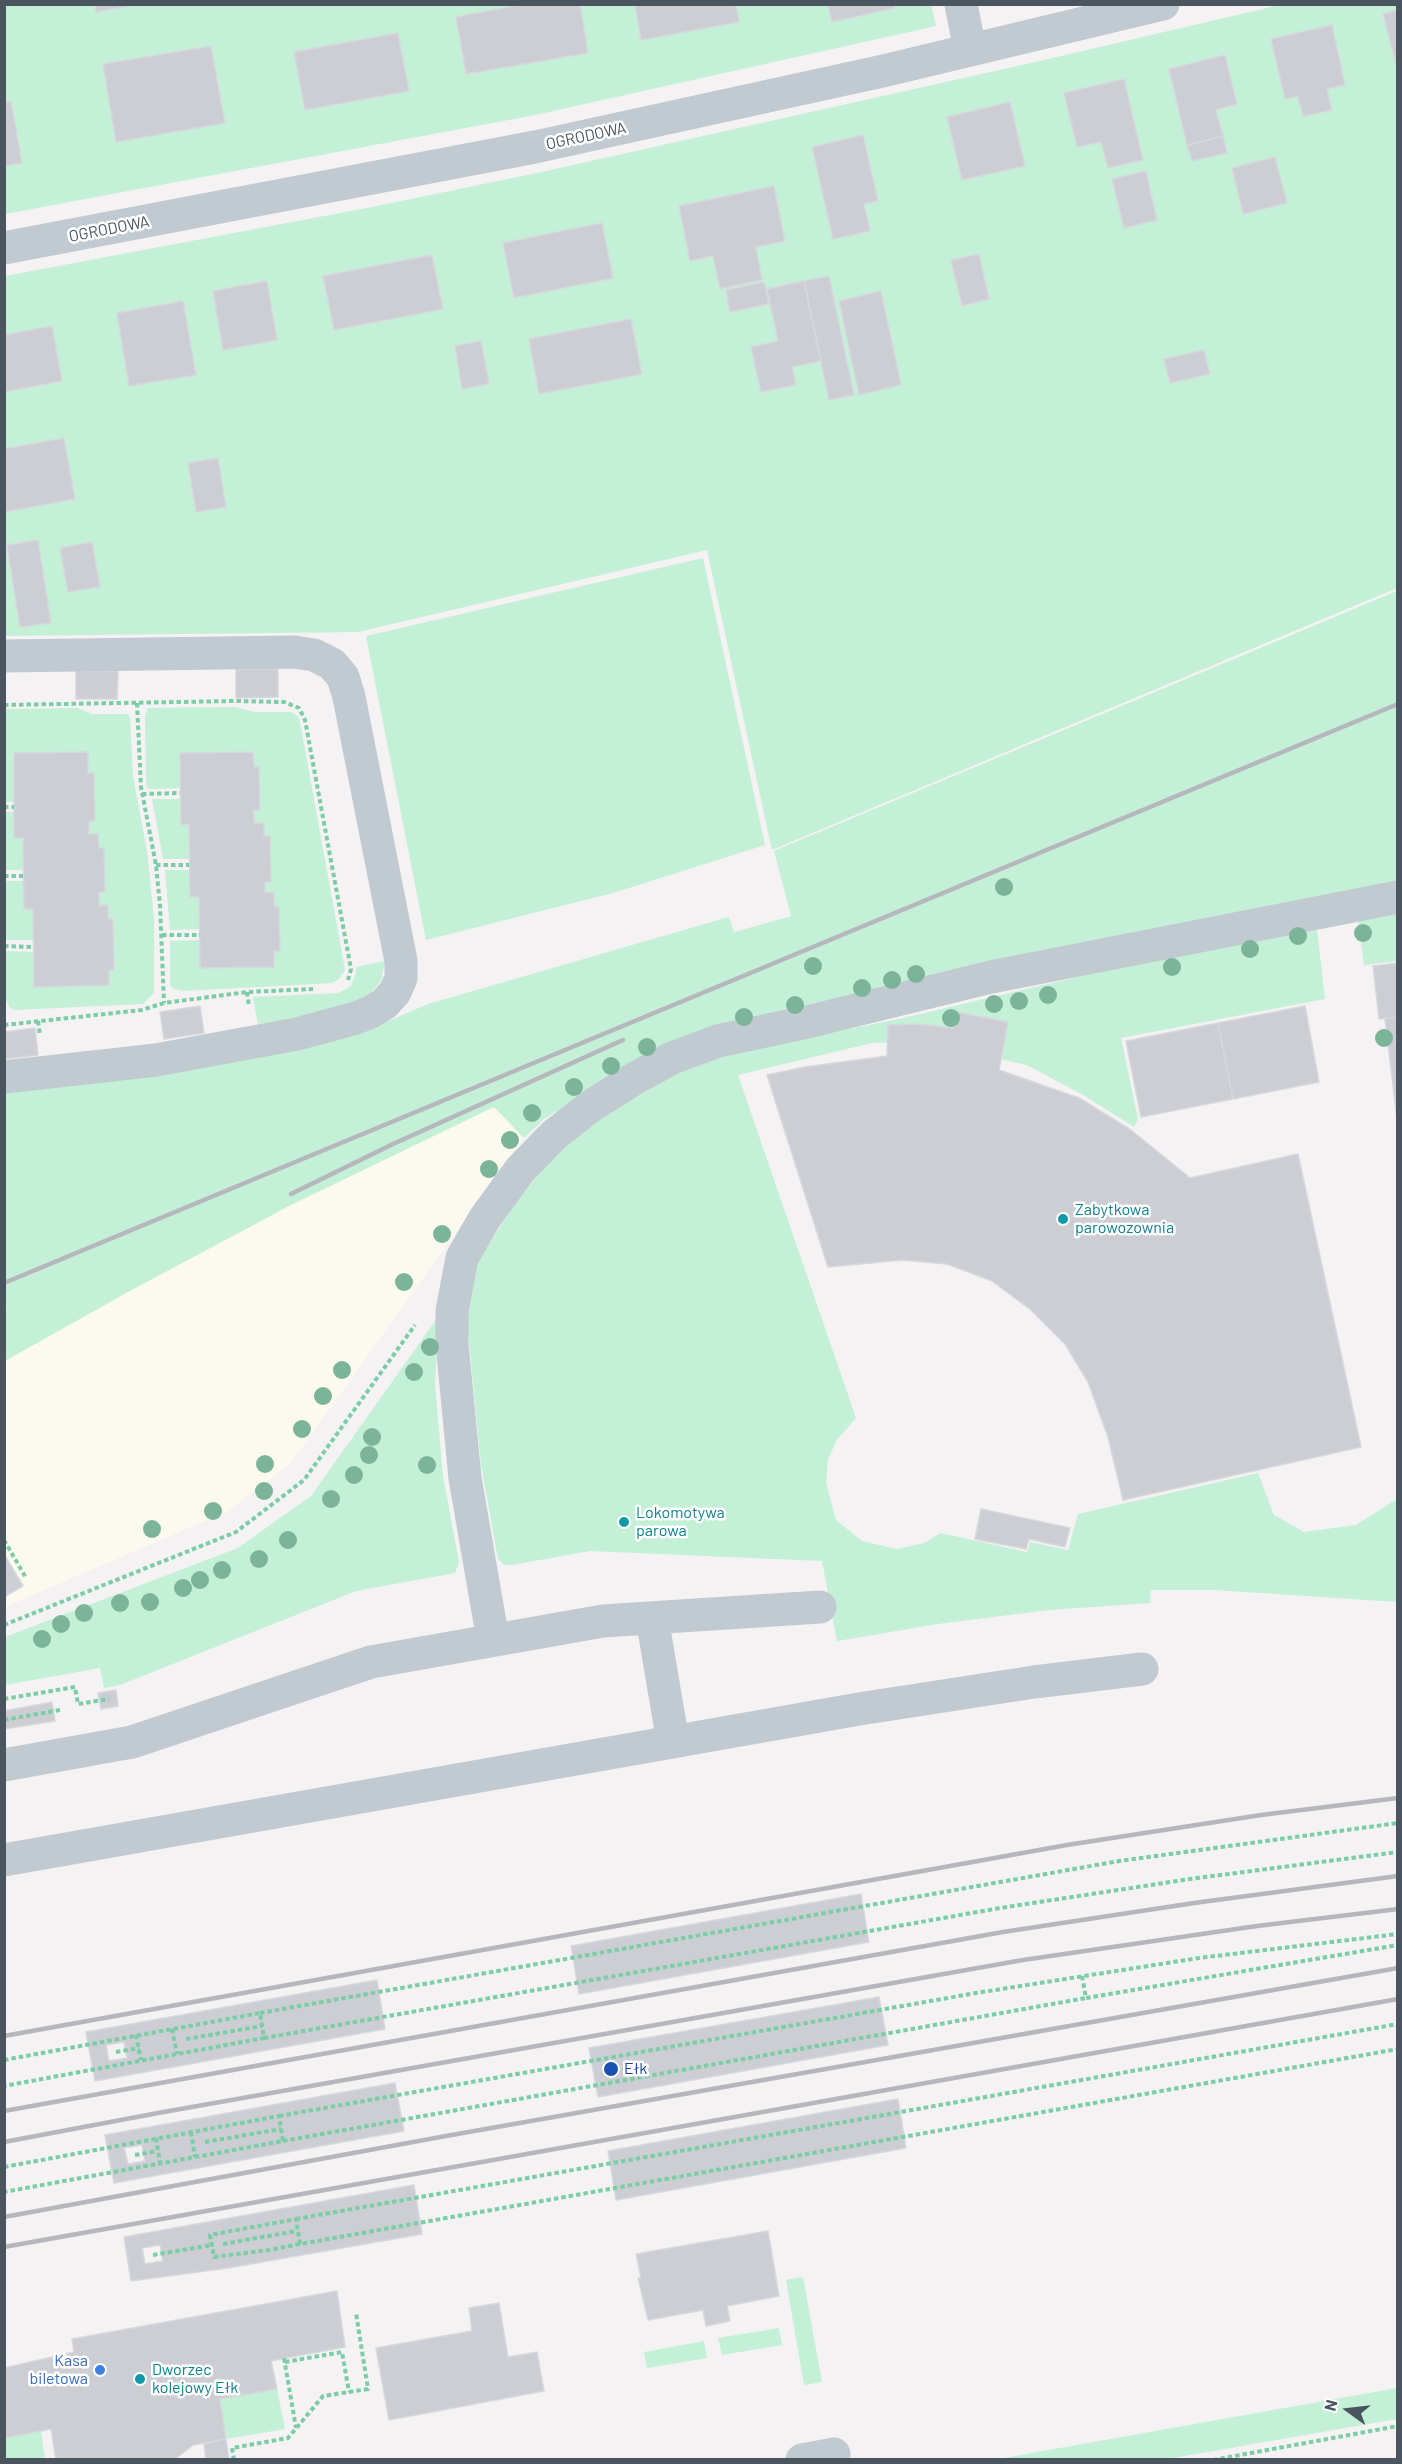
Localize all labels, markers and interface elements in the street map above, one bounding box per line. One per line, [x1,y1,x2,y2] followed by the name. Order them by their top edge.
[544,118,628,154] street label: OGRODOWA
[67,212,151,246] street label: OGRODOWA
[1075,1200,1174,1238] place label: Zabytkowa parowozownia
[1056,1212,1070,1226] marker: Zabytkowa parowozownia
[636,1503,725,1541] place label: Lokomotywa parowa
[617,1515,631,1529] marker: Lokomotywa parowa
[624,2059,647,2079] place label: Ełk
[602,2060,620,2078] marker: Ełk
[30,2351,88,2389] place label: Kasa biletowa
[152,2360,238,2398] place label: Dworzec kolejowy Ełk
[93,2363,107,2377] marker: Kasa biletowa
[133,2372,147,2386] marker: Dworzec kolejowy Ełk
[1318,2380,1378,2440] north arrow
[1320,2398,1341,2413] text: N

